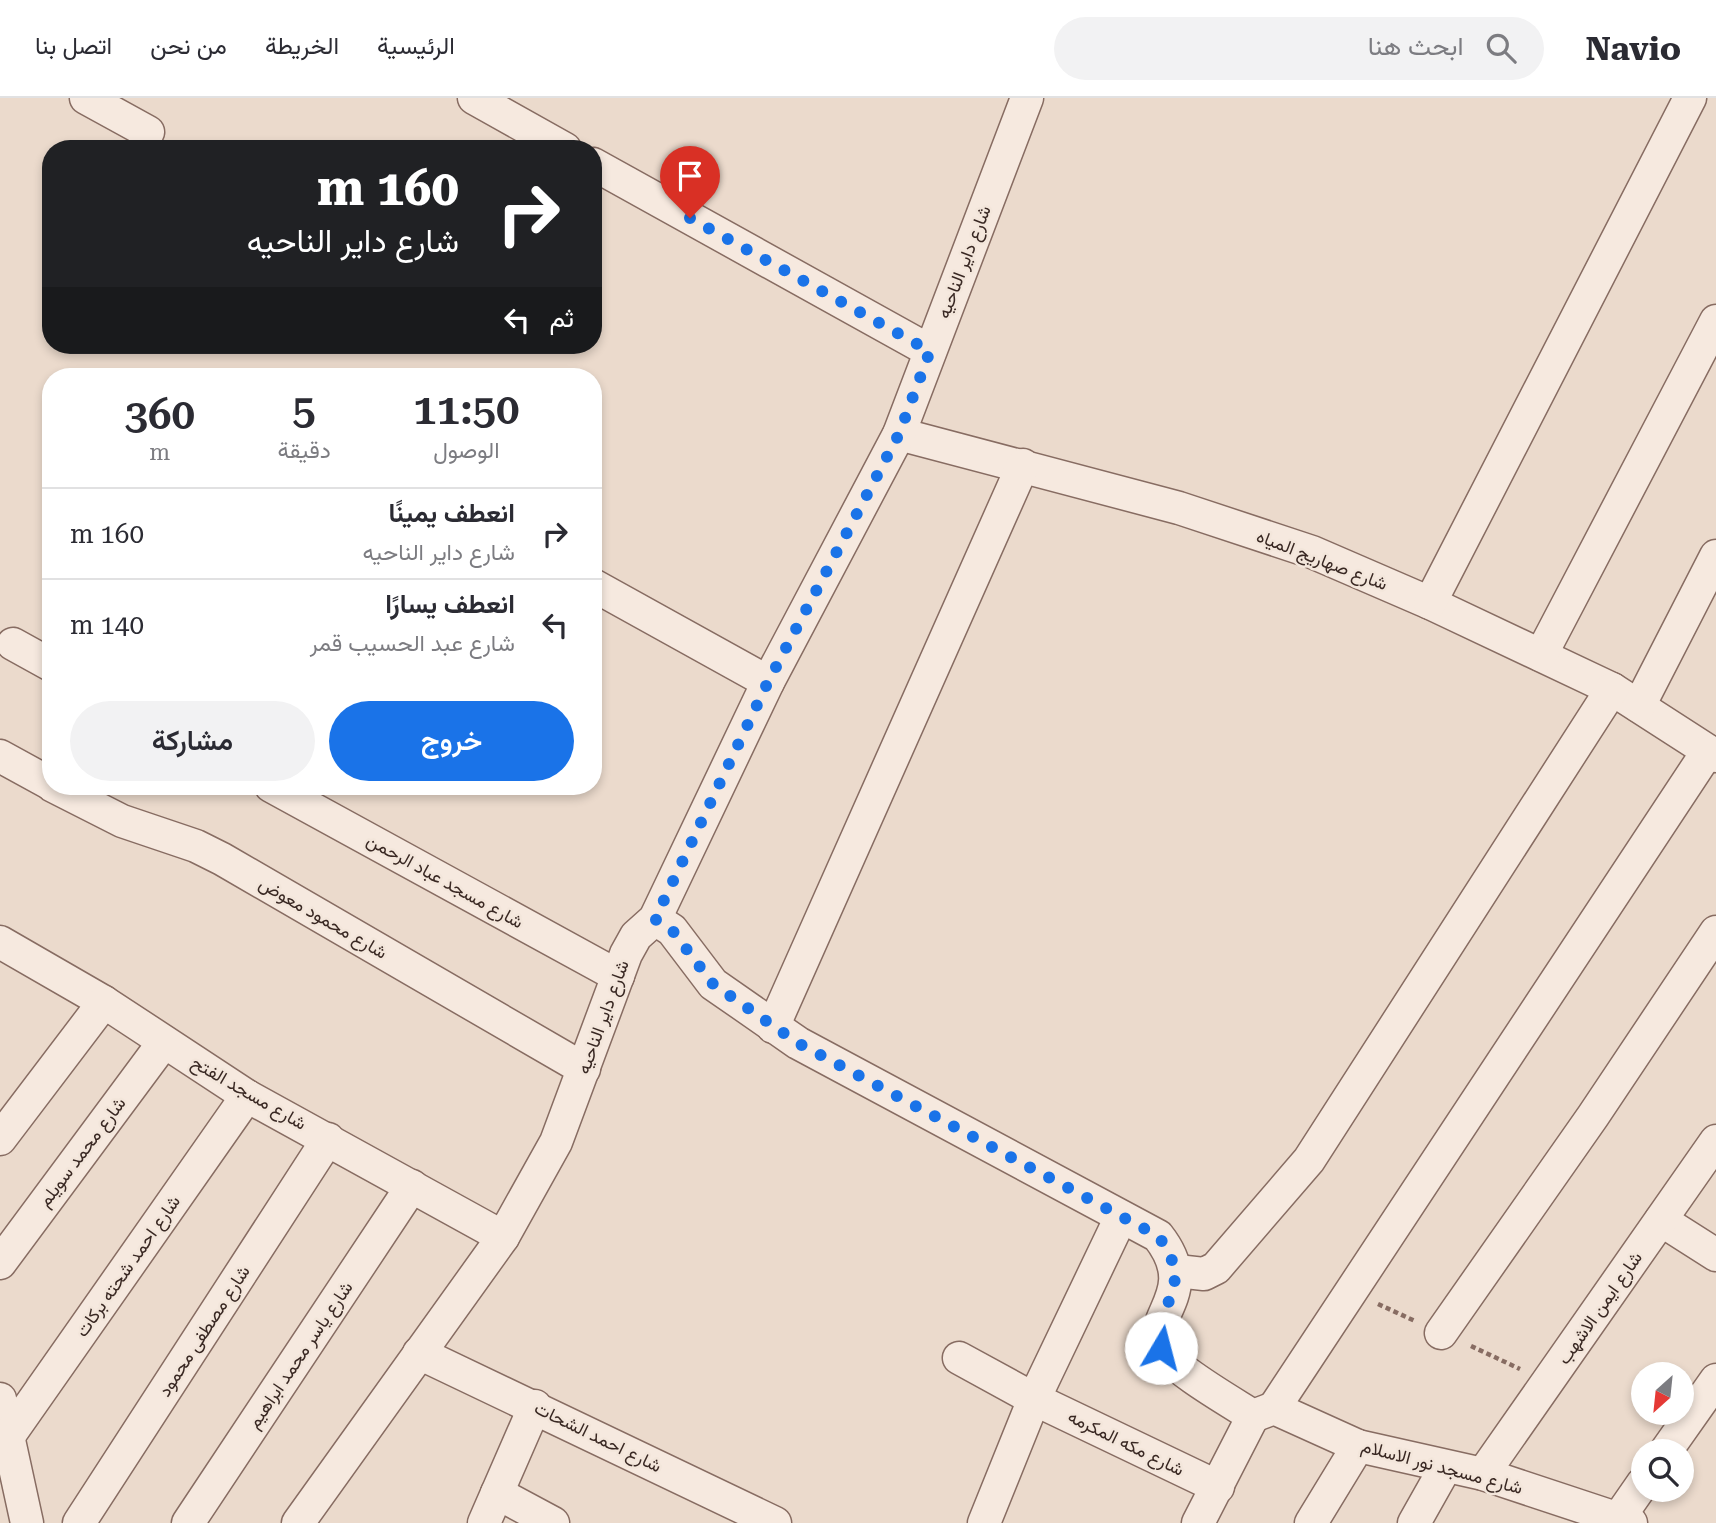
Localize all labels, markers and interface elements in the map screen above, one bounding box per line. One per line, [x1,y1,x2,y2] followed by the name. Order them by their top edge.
[1054,17,1544,80] search box
[1482,29,1520,67] icon: search
[1586,29,1681,68] text: Navio
[1368,31,1464,61] text: ابحث هنا
[35,32,112,60] text: اتصل بنا
[150,32,227,60] text: من نحن
[265,32,339,60] text: الخريطة
[377,32,455,60] text: الرئيسية
[660,146,720,218] pin
[671,157,709,195] icon: arrive
[317,160,459,217] text: 160 m
[483,168,574,259] icon: right
[932,202,997,322] street label: شارع داير الناحيه
[247,222,459,260] text: شارع داير الناحيه
[498,301,536,339] icon: left
[550,303,574,333] text: ثم
[292,385,316,434] text: 5
[413,385,520,434] text: 11:50
[124,390,195,439] text: 360
[277,437,331,464] text: دقيقة
[433,437,500,464] text: الوصول
[149,439,170,466] text: m
[389,498,515,528] text: انعطف يمينًا
[536,515,574,553] icon: right
[70,519,144,549] text: 160 m
[1253,525,1391,596] street label: شارع صهاريج المياه
[363,539,515,566] text: شارع داير الناحيه
[385,589,515,619] text: انعطف يسارًا
[536,606,574,644] icon: left
[70,610,144,640] text: 140 m
[310,630,515,657] text: شارع عبد الحسيب قمر
[70,701,315,781] button: مشاركة
[329,701,574,781] button: خروج
[362,829,527,934] street label: شارع مسجد عباد الرحمن
[254,872,391,965] street label: شارع محمود معوض
[572,957,635,1077] street label: شارع داير الناحيه
[187,1051,310,1136] street label: شارع مسجد الفتح
[33,1093,131,1212] street label: شارع محمد سويلم
[71,1191,186,1342] street label: شارع احمد شحته بركات
[1553,1247,1648,1369] street label: شارع ايمن الاشهب
[153,1261,255,1401] street label: شارع مصطفى محمود
[243,1277,358,1433] street label: شارع ياسر محمد ابراهيم
[1124,1311,1198,1385] position arrow
[1631,1362,1694,1424] north arrow
[1631,1362,1694,1502] map controls
[530,1397,665,1478] street label: شارع احمد الشحات
[1064,1405,1188,1482] street label: شارع مكه المكرمه
[1359,1435,1525,1500] street label: شارع مسجد نور الاسلام
[1631,1439,1694,1502] button: search

